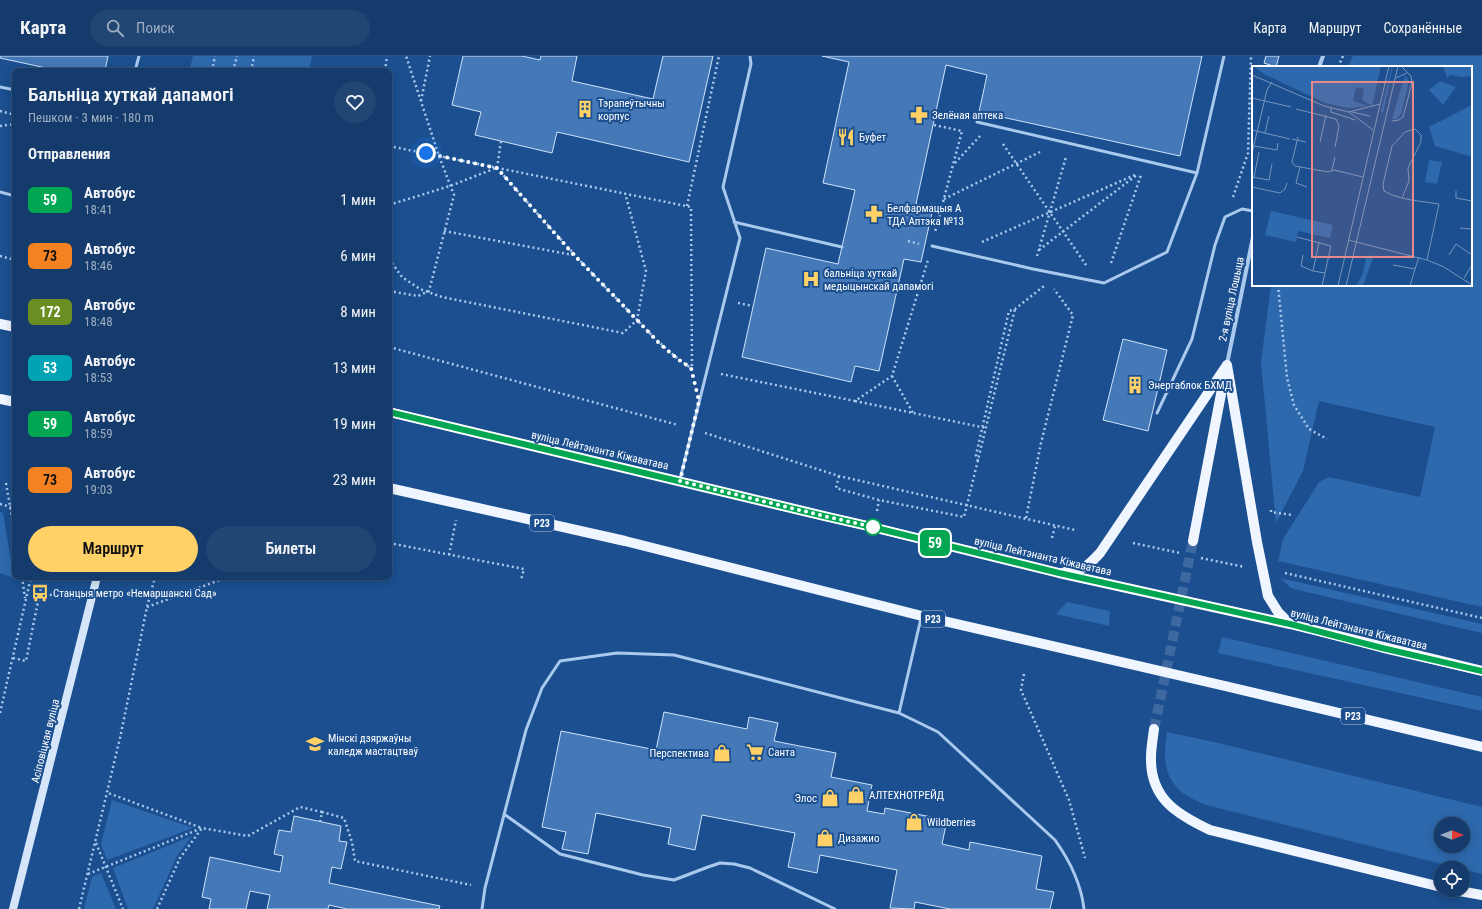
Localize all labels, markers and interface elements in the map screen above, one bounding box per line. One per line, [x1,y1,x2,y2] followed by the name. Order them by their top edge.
[90,10,370,46] search box
[20,16,66,39] text: Карта
[104,17,126,39] icon: search
[136,19,175,37] text: Поиск
[1253,20,1287,36] text: Карта
[1309,20,1361,36] text: Маршрут
[1383,20,1462,36] text: Сохранённые
[1252,66,1472,286] inset map
[334,81,376,123] button: heart
[28,83,234,106] text: Бальніца хуткай дапамогі
[598,97,665,123] place label: Тэрапеўтычны корпус
[575,99,595,119] building icon: Тэрапеўтычны корпус
[909,105,929,125] pharmacy icon: Зелёная аптека
[932,109,1003,122] place label: Зелёная аптека
[28,110,154,125] text: Пешком · 3 мин · 180 m
[836,127,856,147] restaurant icon: Буфет
[859,131,887,144] place label: Буфет
[416,143,436,163] your location
[28,145,110,163] text: Отправления
[84,184,135,202] text: Автобус
[340,191,376,209] text: 1 мин
[43,192,57,208] text: 59
[84,202,113,217] text: 18:41
[887,202,964,228] place label: Белфармацыя А ТДА Аптэка №13
[864,204,884,224] pharmacy icon: Белфармацыя А ТДА Аптэка №13
[84,240,135,258] text: Автобус
[340,247,376,265] text: 6 мин
[43,248,57,264] text: 73
[1216,256,1247,343] street label: 2-я вуліца Лошыца
[84,258,113,273] text: 18:46
[824,267,934,293] place label: бальніца хуткай медыцынскай дапамогі
[801,269,821,289] hospital icon: бальніца хуткай медыцынскай дапамогі
[84,296,135,314] text: Автобус
[340,303,376,321] text: 8 мин
[39,304,61,320] text: 172
[84,314,113,329] text: 18:48
[84,352,135,370] text: Автобус
[333,359,376,377] text: 13 мин
[43,360,57,376] text: 53
[84,370,113,385] text: 18:53
[1125,375,1145,395] building icon: Энергаблок БХМД
[1148,379,1232,392] place label: Энергаблок БХМД
[84,408,135,426] text: Автобус
[333,415,376,433] text: 19 мин
[43,416,57,432] text: 59
[84,426,113,441] text: 18:59
[530,428,670,473] street label: вуліца Лейтэнанта Кіжаватава
[84,464,135,482] text: Автобус
[333,471,376,489] text: 23 мин
[43,472,57,488] text: 73
[84,482,113,497] text: 19:03
[530,515,554,531] road number: Р23
[864,518,882,536] unlabelled marker
[28,526,198,572] button: Маршрут
[206,526,376,572] button: Билеты
[917,530,953,556] line badge: 59
[973,534,1113,579] street label: вуліца Лейтэнанта Кіжаватава
[928,535,942,551] text: 59
[30,583,50,603] bus stop icon: Станцыя метро «Немаршанскі Сад»
[53,587,217,600] place label: Станцыя метро «Немаршанскі Сад»
[1289,606,1429,653] street label: вуліца Лейтэнанта Кіжаватава
[921,611,945,627] road number: Р23
[29,698,62,785] street label: Асіповіцкая вуліца
[1341,708,1365,724] road number: Р23
[328,732,418,758] place label: Мінскі дзяржаўны каледж мастацтваў
[305,734,325,754] school or university icon: Мінскі дзяржаўны каледж мастацтваў
[745,742,765,762] supermarket icon: Санта
[712,743,732,763] shop icon: Перспектива
[768,746,795,759] place label: Санта
[649,747,709,760] place label: Перспектива
[846,785,866,805] shop icon: АЛТЕХНОТРЕЙД
[820,788,840,808] shop icon: Элос
[869,789,944,802] place label: АЛТЕХНОТРЕЙД
[794,792,817,805] place label: Элос
[904,812,924,832] shop icon: Wildberries
[927,816,976,829] place label: Wildberries
[1434,817,1470,853] north arrow
[1434,817,1470,897] map controls
[815,828,835,848] shop icon: Дизажио
[838,832,880,845] place label: Дизажио
[1434,861,1470,897] button: locate

